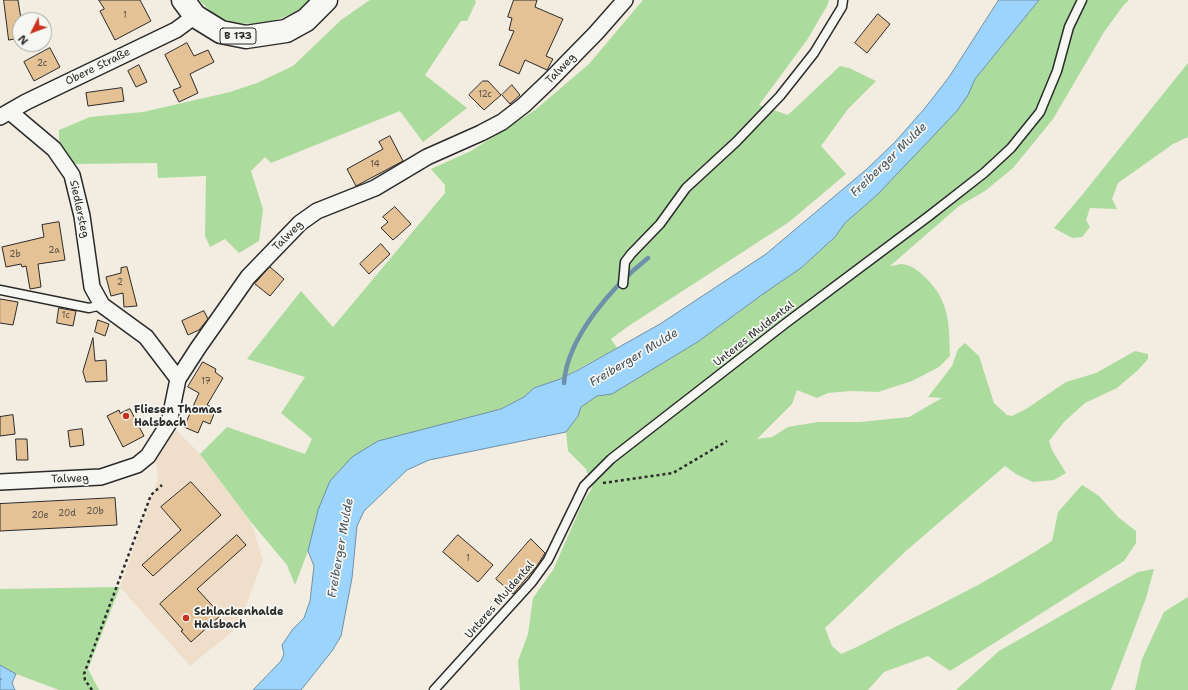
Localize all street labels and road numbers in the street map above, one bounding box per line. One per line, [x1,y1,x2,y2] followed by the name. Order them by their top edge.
[220,28,256,44] road number: B 173
[63,46,133,88] street label: Obere Straße
[543,51,579,87] street label: Talweg
[66,179,92,239] street label: Siedlersteg
[270,218,306,254] street label: Talweg
[711,298,797,370] street label: Unteres Muldental
[51,472,89,486] street label: Talweg
[463,558,537,642] street label: Unteres Muldental

